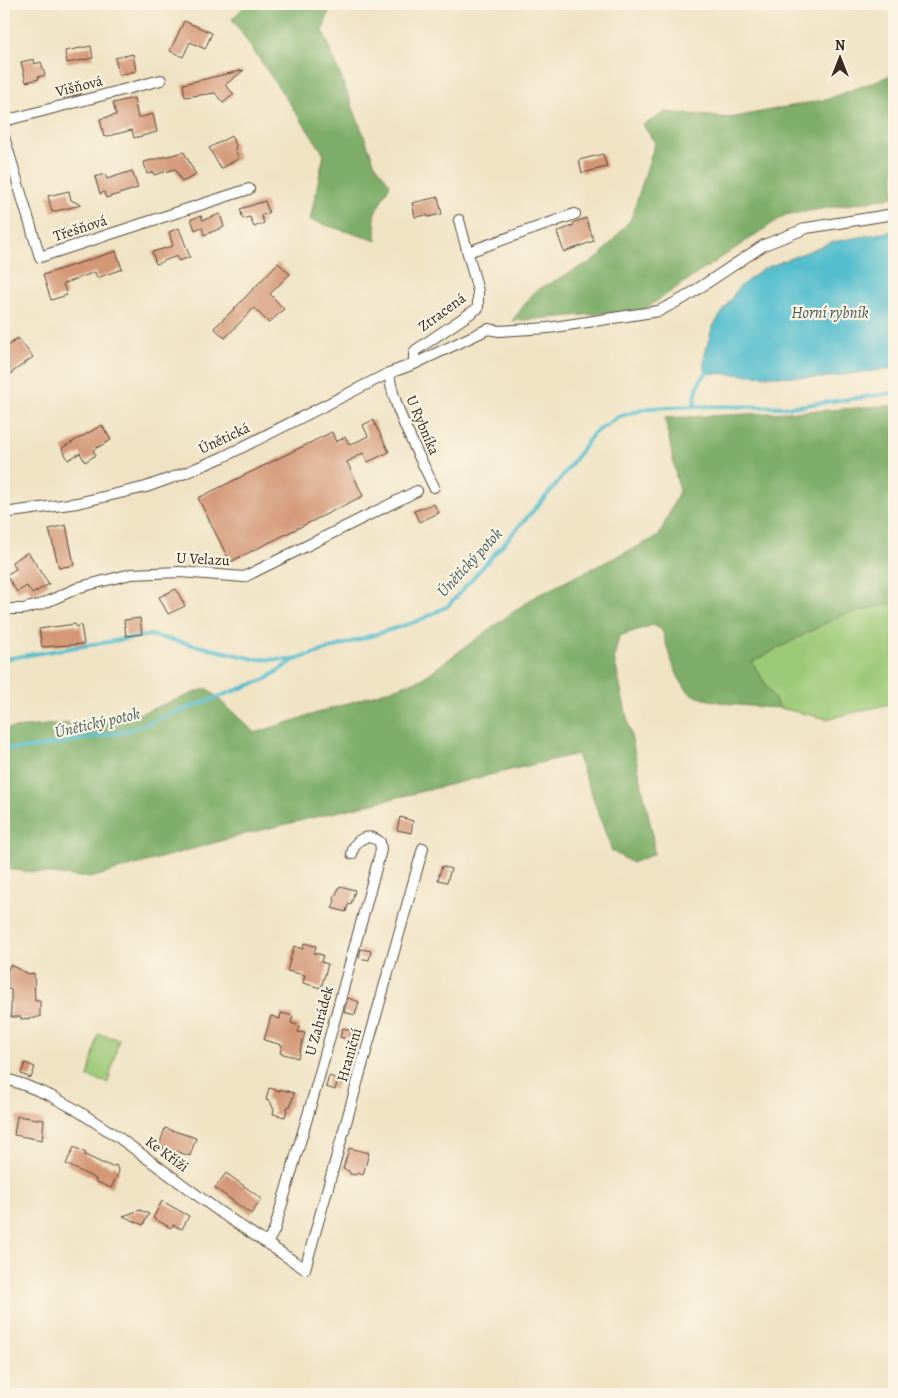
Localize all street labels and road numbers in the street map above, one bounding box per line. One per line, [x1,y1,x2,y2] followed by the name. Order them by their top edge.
[52,71,105,102] street label: Višňová
[51,210,109,246] street label: Třešňová
[414,288,470,336] street label: Ztracená
[401,392,445,458] street label: U Rybníka
[195,417,253,459] street label: Únětická
[176,548,231,570] street label: U Velazu
[300,983,338,1058] street label: U Zahrádek
[332,1026,366,1084] street label: Hraniční
[141,1131,193,1177] street label: Ke Kříži

